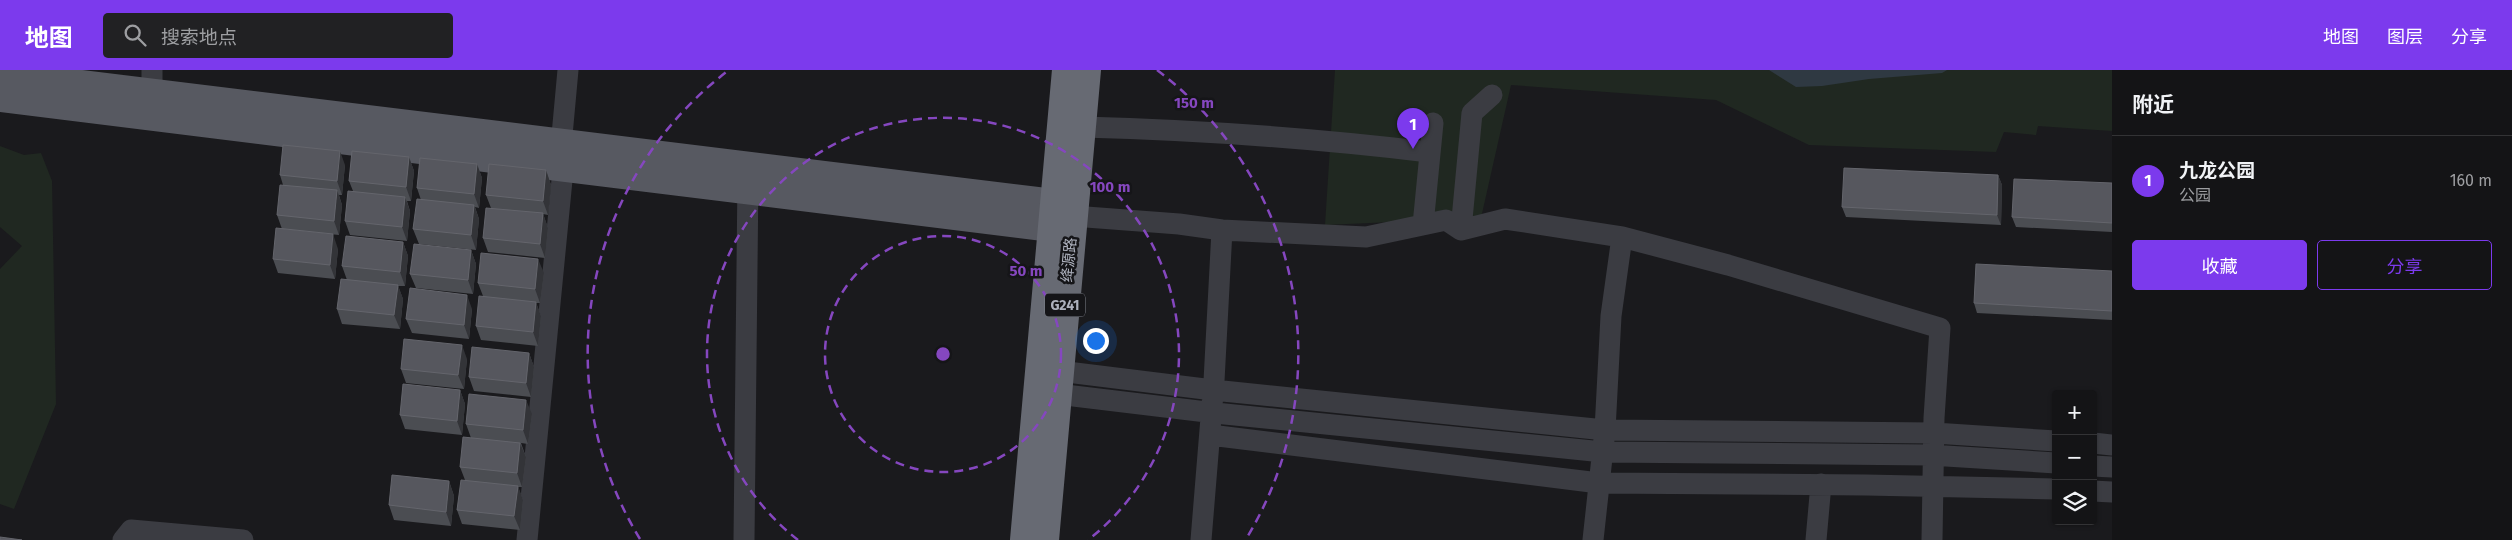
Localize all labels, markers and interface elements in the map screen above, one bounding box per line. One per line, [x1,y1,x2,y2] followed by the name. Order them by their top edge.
[103,13,453,58] search box
[121,21,149,49] icon: search
[25,24,73,52] text: 地图
[161,26,237,49] text: 搜索地点
[2323,26,2359,48] text: 地图
[2387,26,2423,48] text: 图层
[2451,26,2487,48] text: 分享
[2132,92,2174,118] text: 附近
[1174,94,1214,112] text: 150 m
[1397,108,1429,149] pin: 1
[2179,159,2255,182] text: 九龙公园
[2144,171,2152,190] text: 1
[2450,171,2492,190] text: 160 m
[1090,178,1130,196] text: 100 m
[2179,186,2211,205] text: 公园
[1058,237,1080,283] street label: 绛源路
[2132,240,2307,290] button: 收藏
[2317,240,2492,290] button: 分享
[1009,262,1043,280] text: 50 m
[1045,294,1085,316] road number: G241
[1083,328,1109,354] your location
[934,345,952,363] centre of rings
[2052,390,2097,525] map controls
[2052,390,2097,435] button: +
[2052,435,2097,480] button: −
[2052,480,2097,525] button: layers

